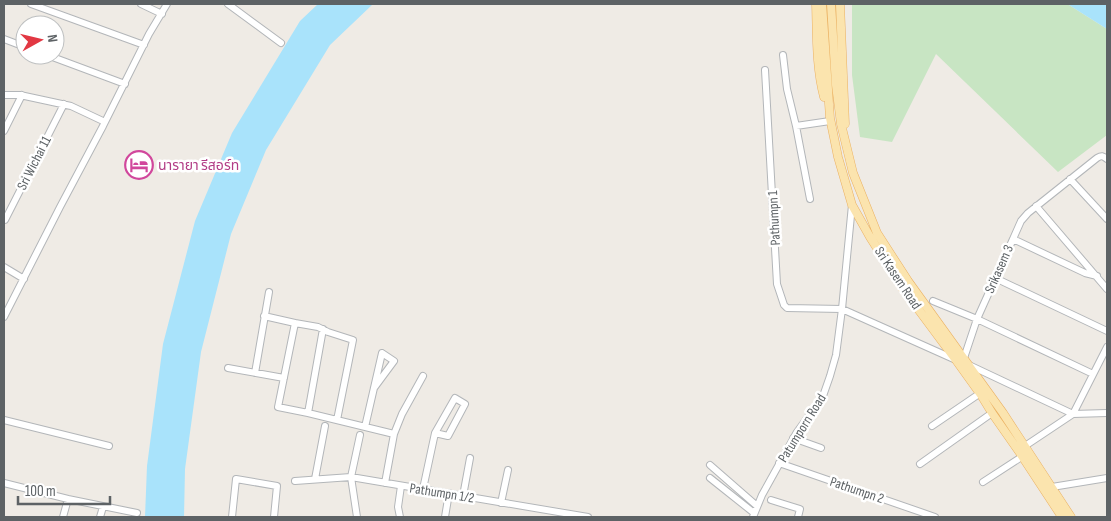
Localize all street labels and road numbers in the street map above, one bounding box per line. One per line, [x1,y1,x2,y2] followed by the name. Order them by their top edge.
[13,133,55,193] street label: Sri Wichai 11
[764,190,784,246] street label: Pathumpn 1
[981,242,1017,296] street label: Srikasem 3
[871,244,925,313] street label: Sri Kasem Road
[774,391,830,465] street label: Patumporn Road
[828,473,886,507] street label: Pathumpn 2
[408,480,476,507] street label: Pathumpn 1/2

